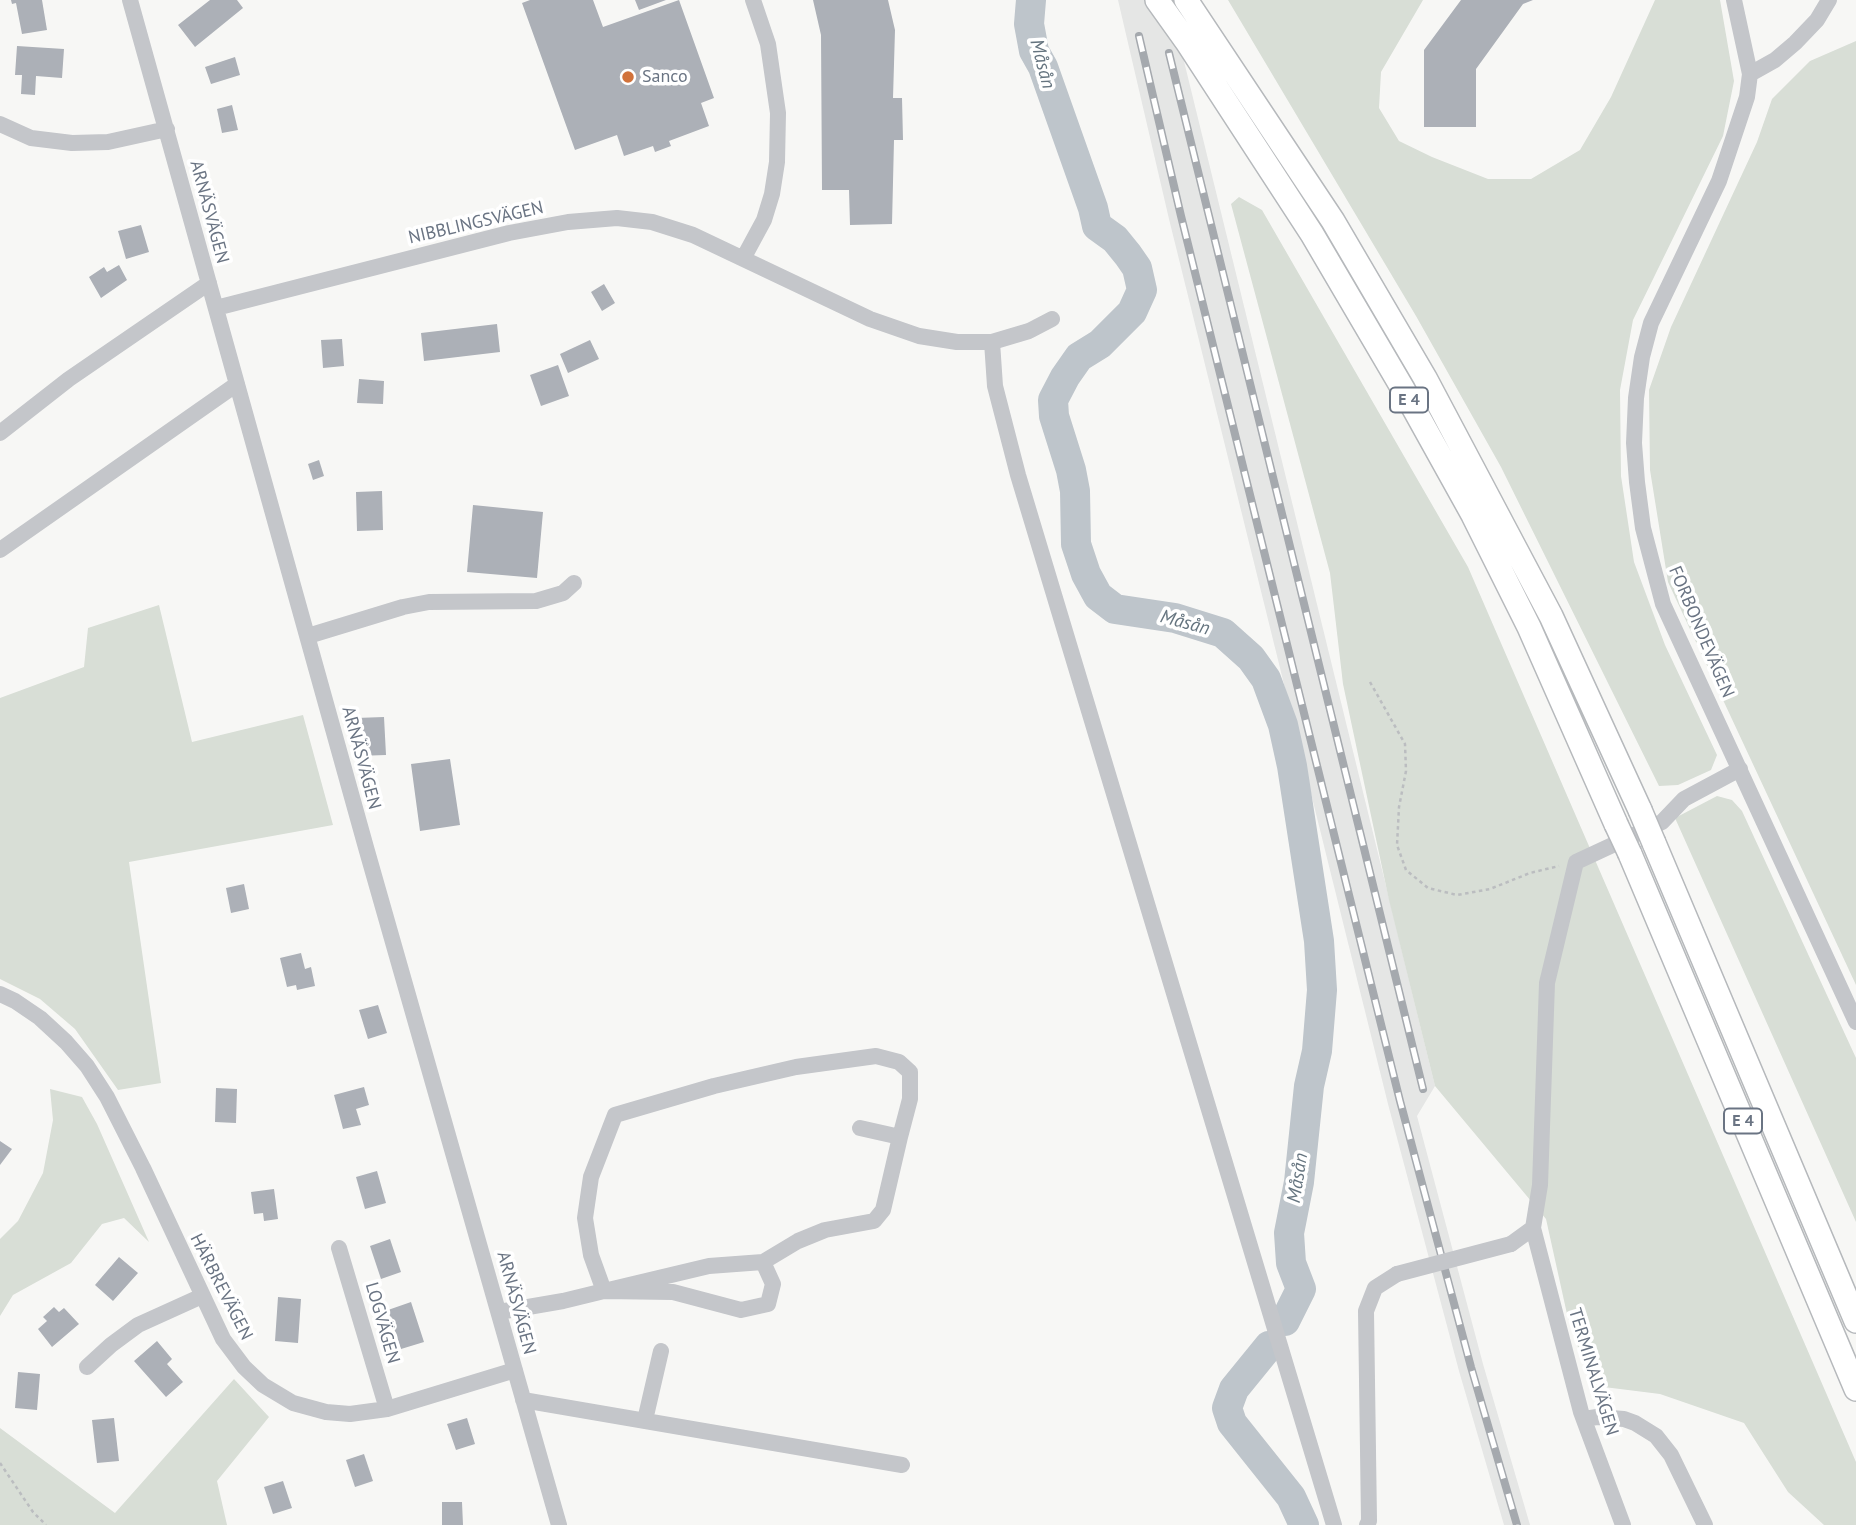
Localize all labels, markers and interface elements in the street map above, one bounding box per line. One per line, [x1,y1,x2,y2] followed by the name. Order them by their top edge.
[1024,37,1060,91] water label: Måsån
[642,66,688,88] place label: Sanco
[620,69,636,85] marker: Sanco
[185,158,233,266] street label: ARNÄSVÄGEN
[406,197,546,249] street label: NIBBLINGSVÄGEN
[1390,388,1428,412] road number: E 4
[1664,563,1738,701] street label: FORBONDEVÄGEN
[1158,605,1212,641] water label: Måsån
[337,704,385,812] street label: ARNÄSVÄGEN
[1724,1108,1762,1134] road number: E 4
[1283,1151,1313,1205] water label: Måsån
[185,1230,257,1344] street label: HÄRBREVÄGEN
[492,1249,540,1357] street label: ARNÄSVÄGEN
[360,1280,404,1366] street label: LOGVÄGEN
[1563,1306,1623,1438] street label: TERMINALVÄGEN

